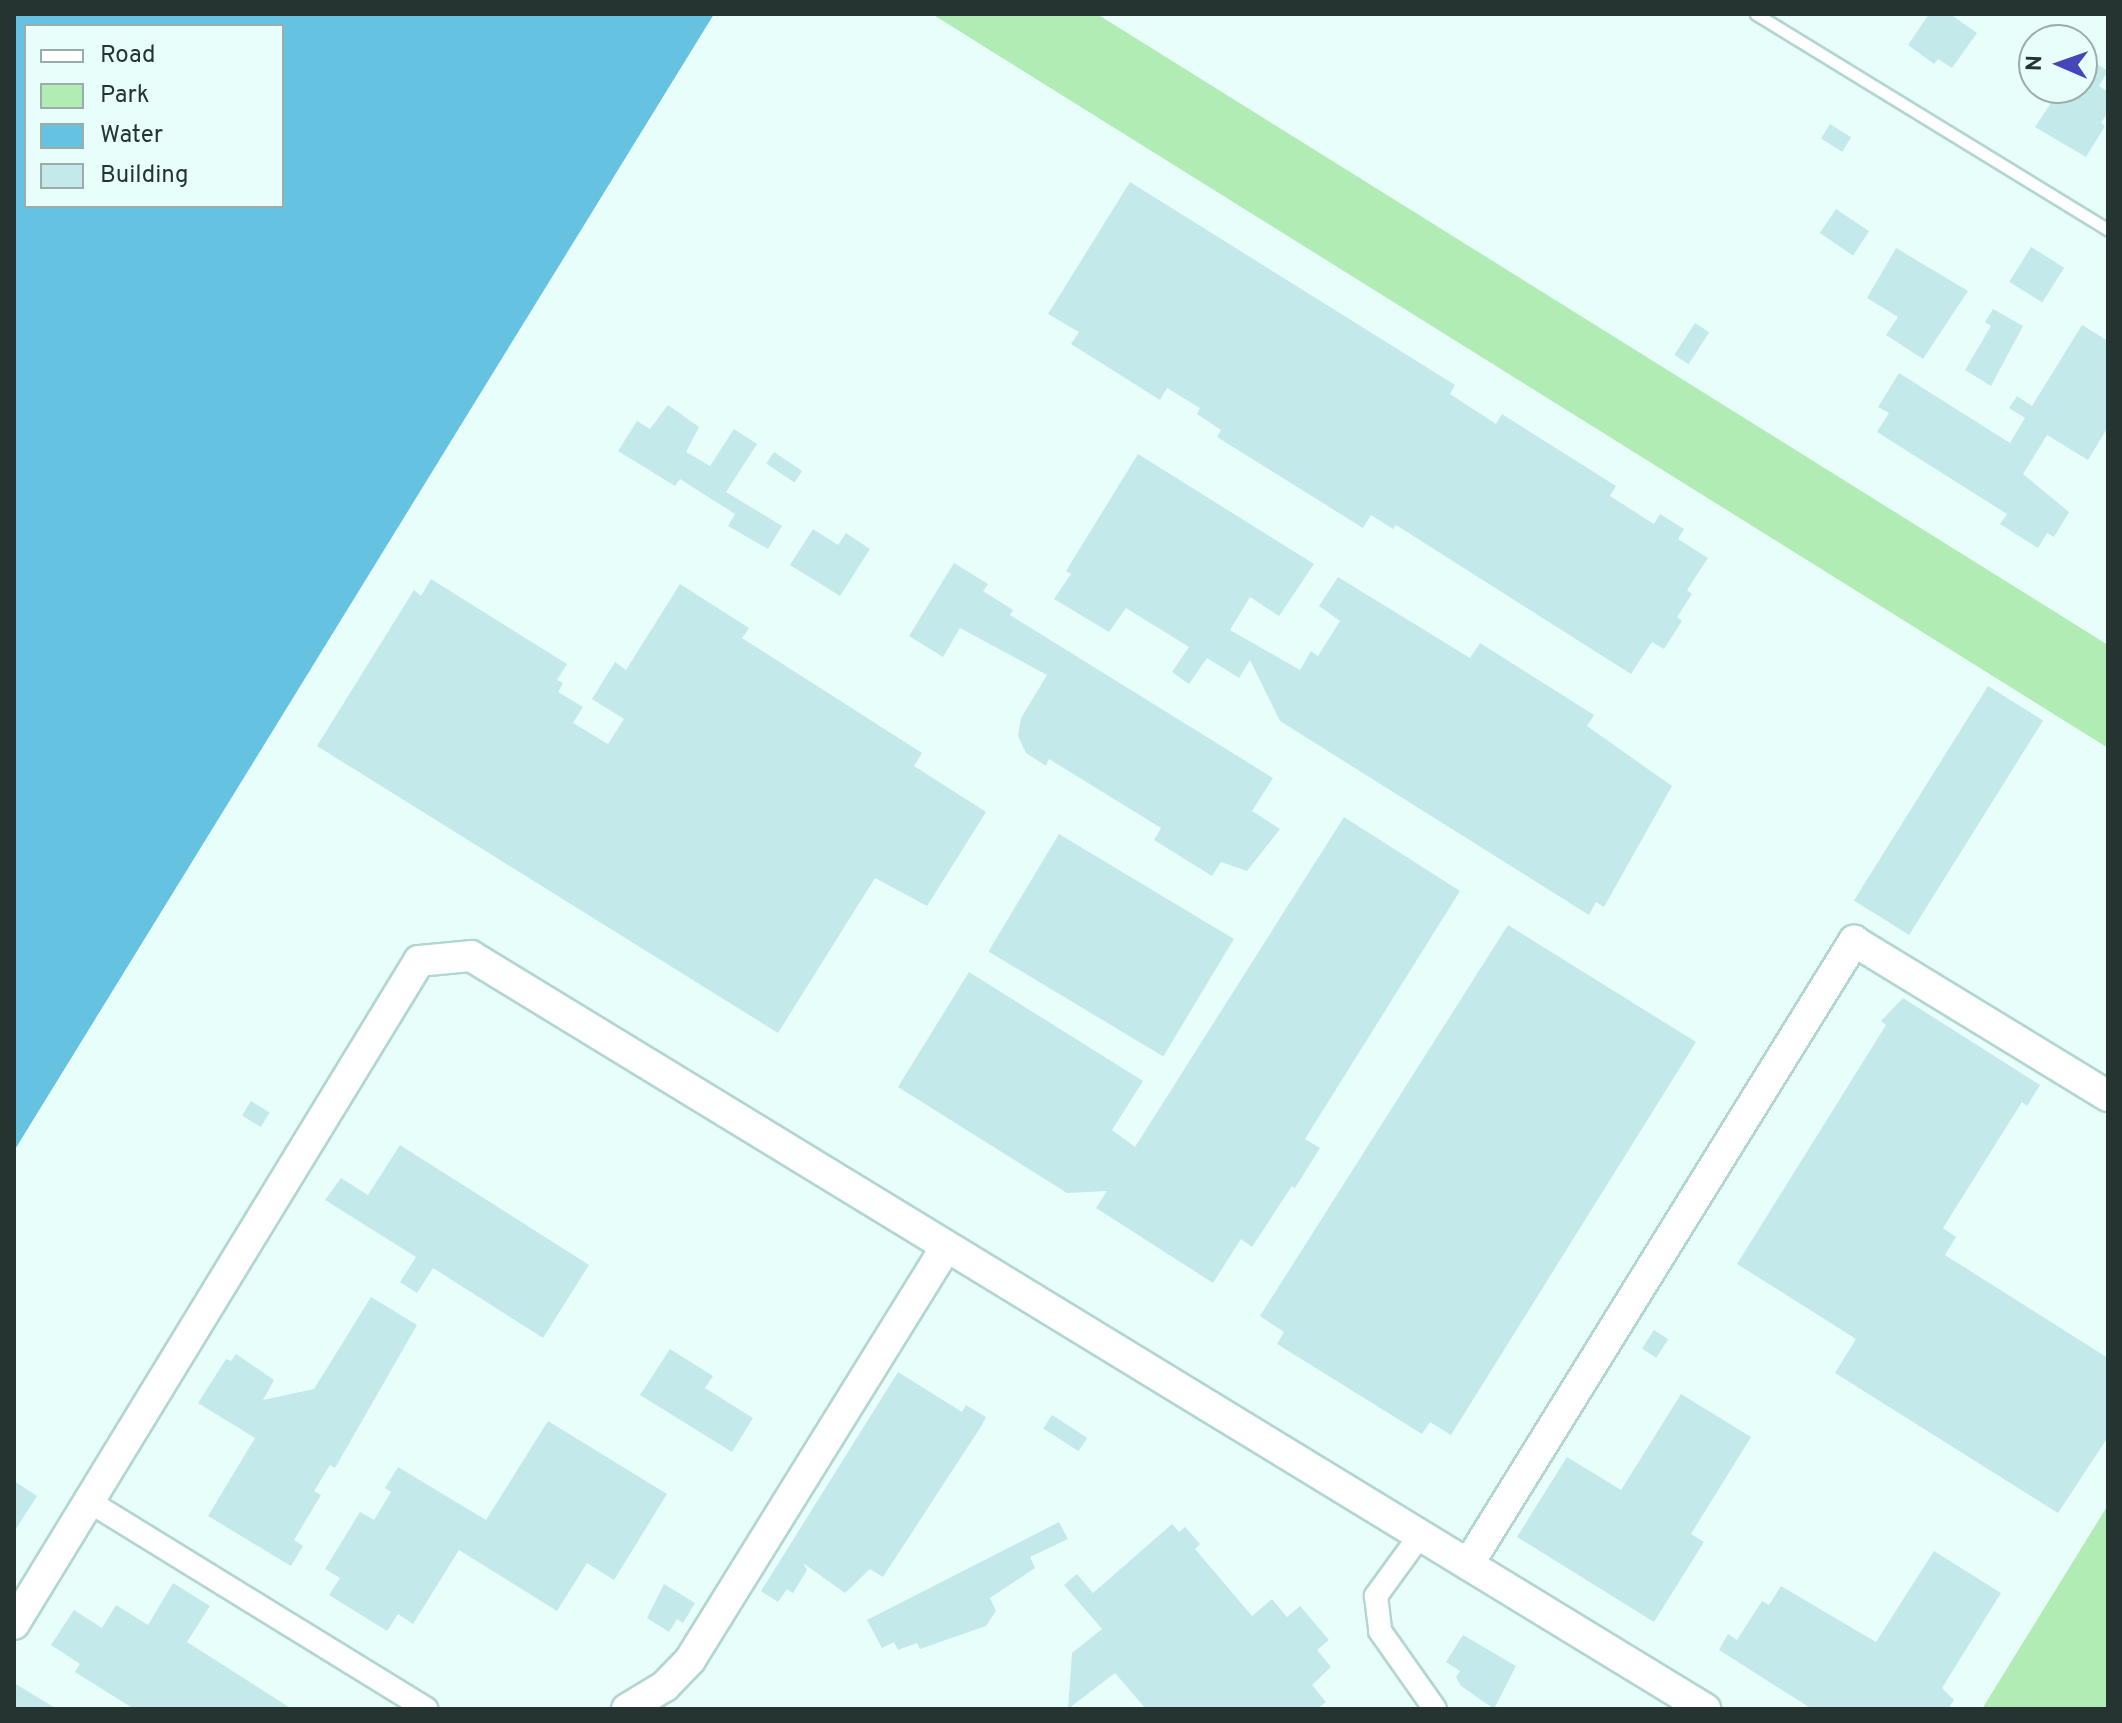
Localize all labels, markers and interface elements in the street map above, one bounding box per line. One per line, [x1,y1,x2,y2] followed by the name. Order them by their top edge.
[24,24,284,208] legend
[2018,24,2098,104] north arrow
[100,41,156,71] text: Road
[2022,55,2049,72] text: N
[100,81,150,111] text: Park
[100,121,163,151] text: Water
[100,161,189,191] text: Building

